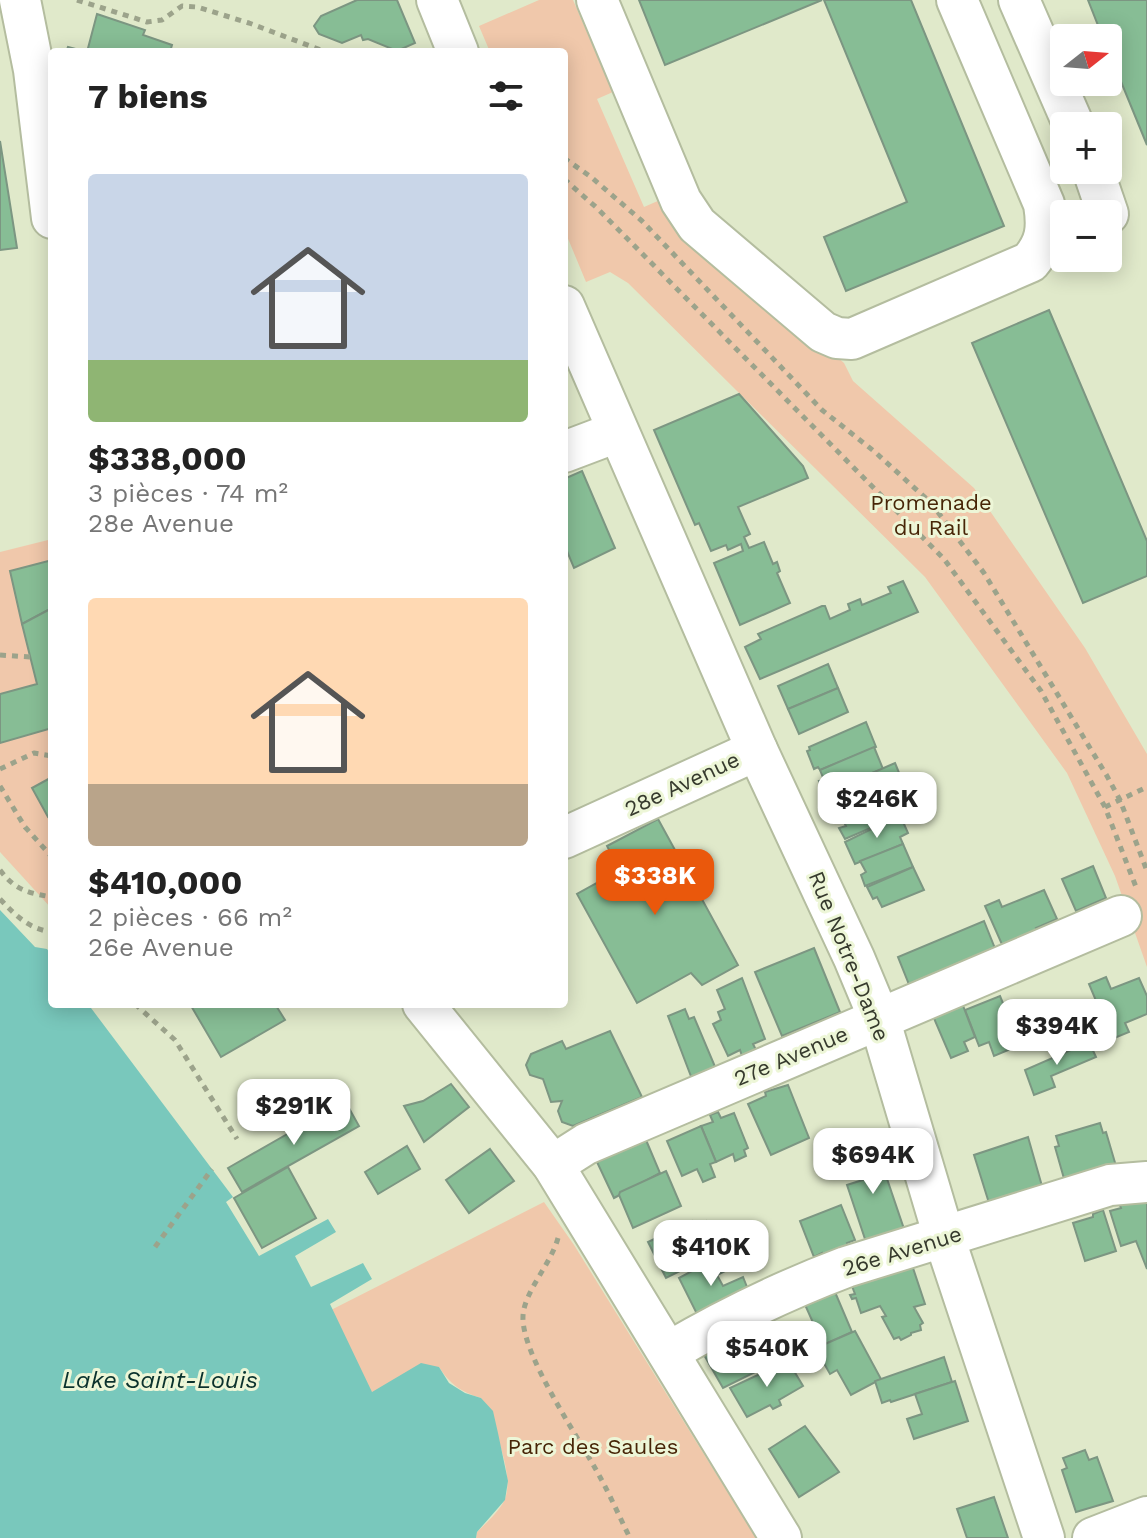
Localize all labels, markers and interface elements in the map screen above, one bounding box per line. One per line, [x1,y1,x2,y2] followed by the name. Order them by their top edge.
[1050,24,1122,96] north arrow
[1050,24,1122,272] map controls
[484,74,528,118] icon: filters
[88,76,208,116] text: 7 biens
[1050,112,1122,184] button: +
[1050,200,1122,272] button: −
[236,226,380,370] icon: home
[88,438,247,478] text: $338,000
[88,478,288,508] text: 3 pièces · 74 m²
[870,490,992,540] park label: Promenade du Rail
[88,508,234,538] text: 28e Avenue
[236,650,380,794] icon: home
[621,747,743,821] street label: 28e Avenue
[821,772,933,840] pin: $246K
[836,783,918,813] text: $246K
[599,849,711,917] pin: $338K
[614,860,696,890] text: $338K
[88,862,242,902] text: $410,000
[804,867,894,1045] street label: Rue Notre-Dame
[88,902,292,932] text: 2 pièces · 66 m²
[88,932,234,962] text: 26e Avenue
[1001,999,1113,1067] pin: $394K
[1016,1010,1098,1040] text: $394K
[730,1021,852,1091] street label: 27e Avenue
[238,1079,350,1147] pin: $291K
[255,1090,333,1120] text: $291K
[817,1128,929,1196] pin: $694K
[831,1139,915,1169] text: $694K
[655,1220,767,1288] pin: $410K
[839,1221,965,1281] street label: 26e Avenue
[672,1231,750,1261] text: $410K
[711,1321,823,1389] pin: $540K
[725,1332,809,1362] text: $540K
[62,1366,258,1394] water label: Lake Saint-Louis
[508,1434,678,1459] park label: Parc des Saules

